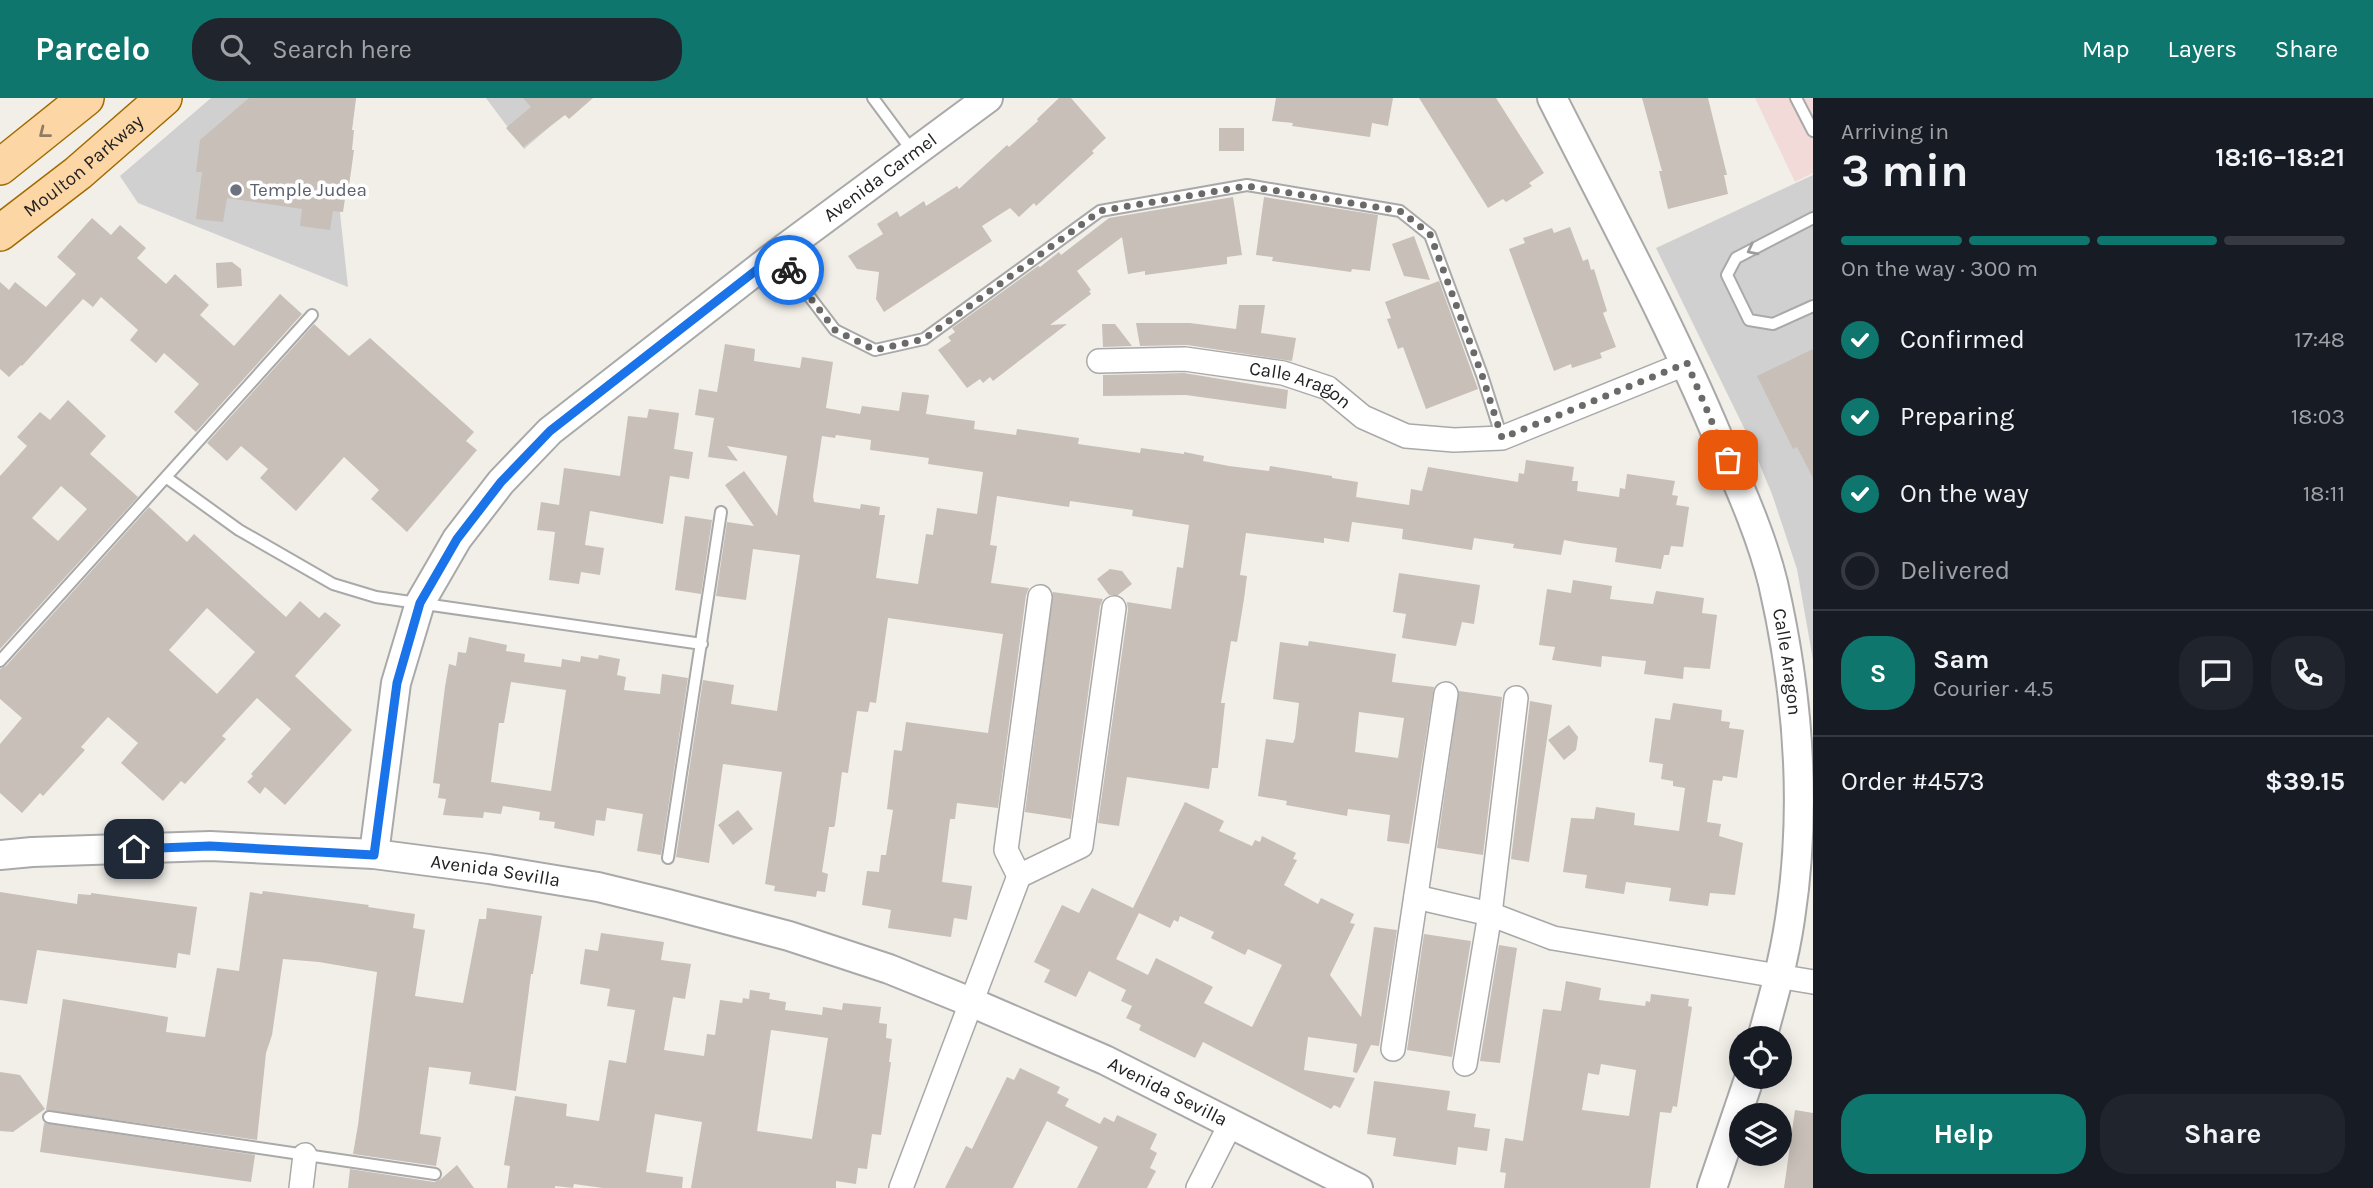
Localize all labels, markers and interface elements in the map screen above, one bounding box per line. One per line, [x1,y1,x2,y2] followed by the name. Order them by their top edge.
[192,18,682,81] search box
[35,30,150,68] text: Parcelo
[216,30,254,68] icon: search
[272,34,412,65] text: Search here
[2082,35,2130,63] text: Map
[2168,35,2237,63] text: Layers
[2275,35,2338,63] text: Share
[19,110,148,222] street label: Moulton Parkway
[1841,118,1949,145] text: Arriving in
[39,125,51,138] one-way arrow
[820,129,941,227] street label: Avenida Carmel
[2215,142,2345,173] text: 18:16–18:21
[1841,144,1969,198] text: 3 min
[250,179,367,201] place label: Temple Judea
[228,182,244,198] marker: Temple Judea
[754,235,824,305] courier
[1747,241,1759,255] one-way arrow
[770,251,808,289] icon: bike
[1841,255,2038,282] text: On the way · 300 m
[1841,321,1879,359] icon: check
[1900,324,2025,355] text: Confirmed
[2294,326,2345,353] text: 17:48
[1248,357,1355,413] street label: Calle Aragon
[1841,398,1879,436] icon: check
[1900,401,2014,432] text: Preparing
[2291,403,2345,430] text: 18:03
[1698,430,1758,490] pin
[1709,441,1747,479] icon: bag
[1841,475,1879,513] icon: check
[1900,478,2029,509] text: On the way
[2303,480,2345,507] text: 18:11
[1900,555,2010,586] text: Delivered
[1768,607,1806,716] street label: Calle Aragon
[2179,636,2253,710] button: chat
[2271,636,2345,710] button: phone
[1933,644,1989,675] text: Sam
[1870,658,1886,689] text: S
[1933,675,2054,702] text: Courier · 4.5
[1841,766,1985,797] text: Order #4573
[2265,766,2345,797] text: $39.15
[104,819,164,879] pin
[115,830,153,868] icon: home
[429,850,562,892] street label: Avenida Sevilla
[1729,1026,1792,1166] map controls
[1729,1026,1792,1089] button: locate
[1104,1052,1231,1131] street label: Avenida Sevilla
[1841,1094,2086,1174] button: Help
[2100,1094,2345,1174] button: Share
[1729,1103,1792,1166] button: layers

